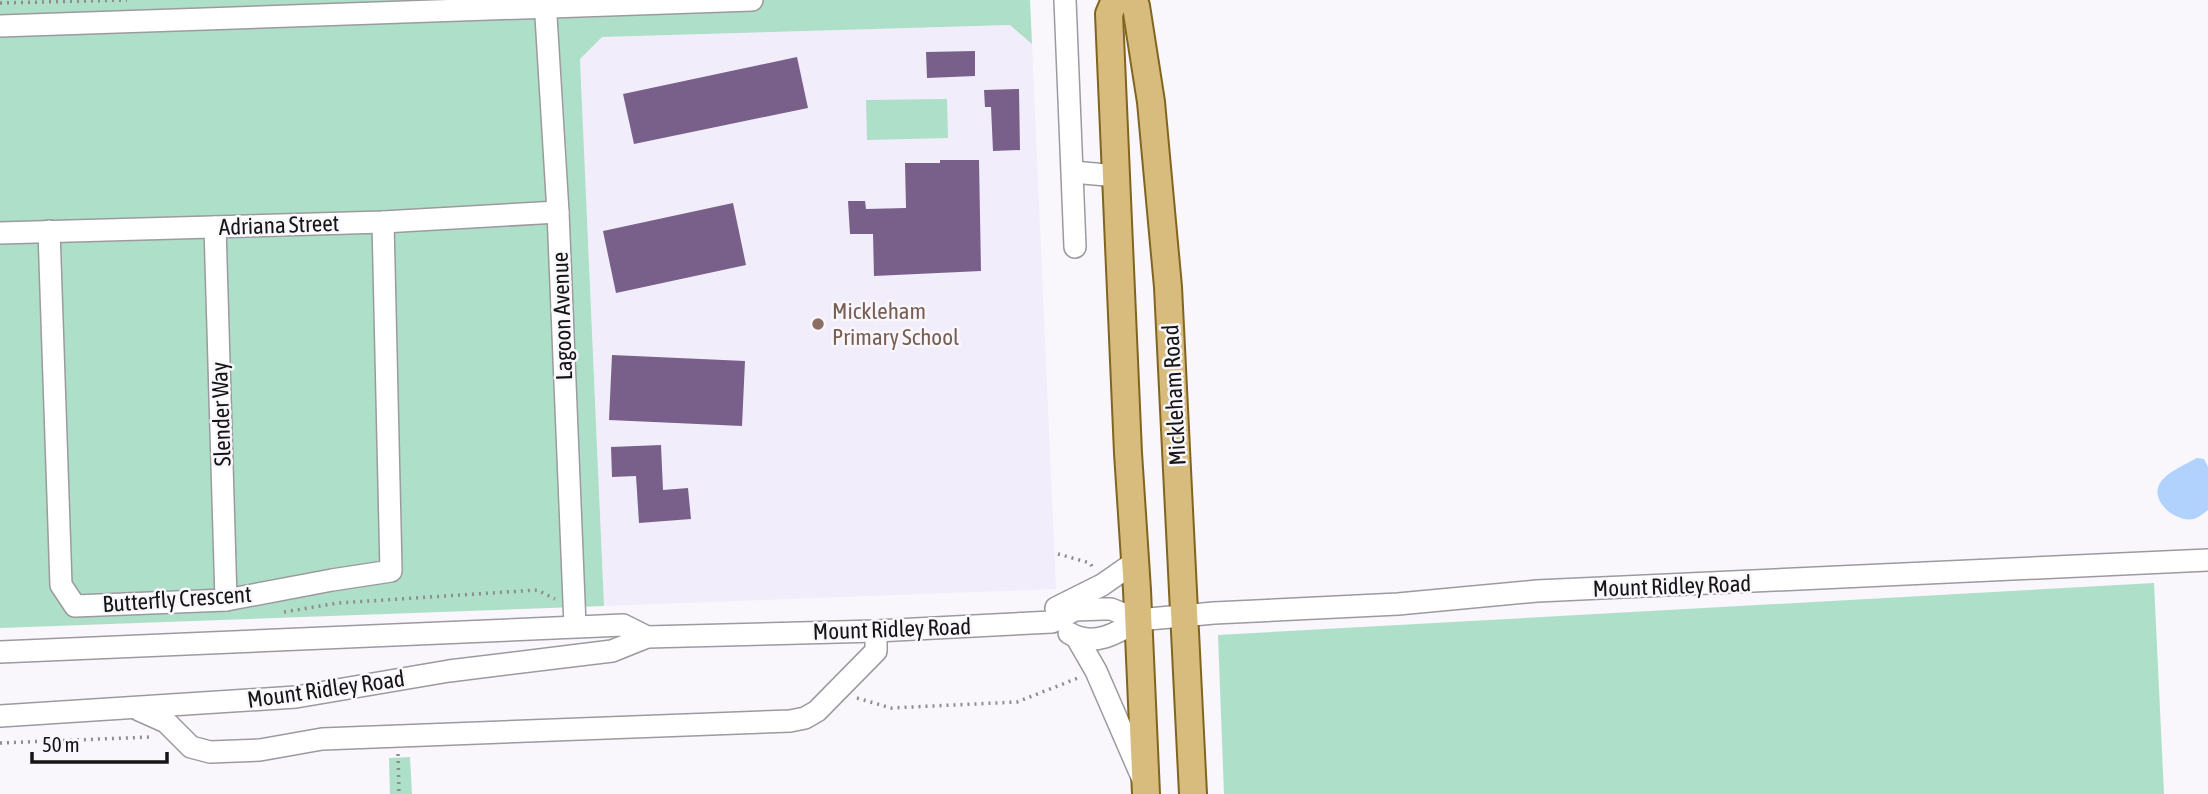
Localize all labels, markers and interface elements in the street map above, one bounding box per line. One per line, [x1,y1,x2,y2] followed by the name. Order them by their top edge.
[218,210,340,240] street label: Adriana Street
[547,251,577,381] street label: Lagoon Avenue
[832,298,959,350] place label: Mickleham Primary School
[810,316,826,332] marker: Mickleham Primary School
[1157,324,1191,466] street label: Mickleham Road
[206,361,236,467] street label: Slender Way
[1592,570,1752,602] street label: Mount Ridley Road
[102,581,252,617] street label: Butterfly Crescent
[812,613,972,645] street label: Mount Ridley Road
[246,665,406,713] street label: Mount Ridley Road
[32,720,166,764] scale bar
[42,732,80,756] text: 50 m

